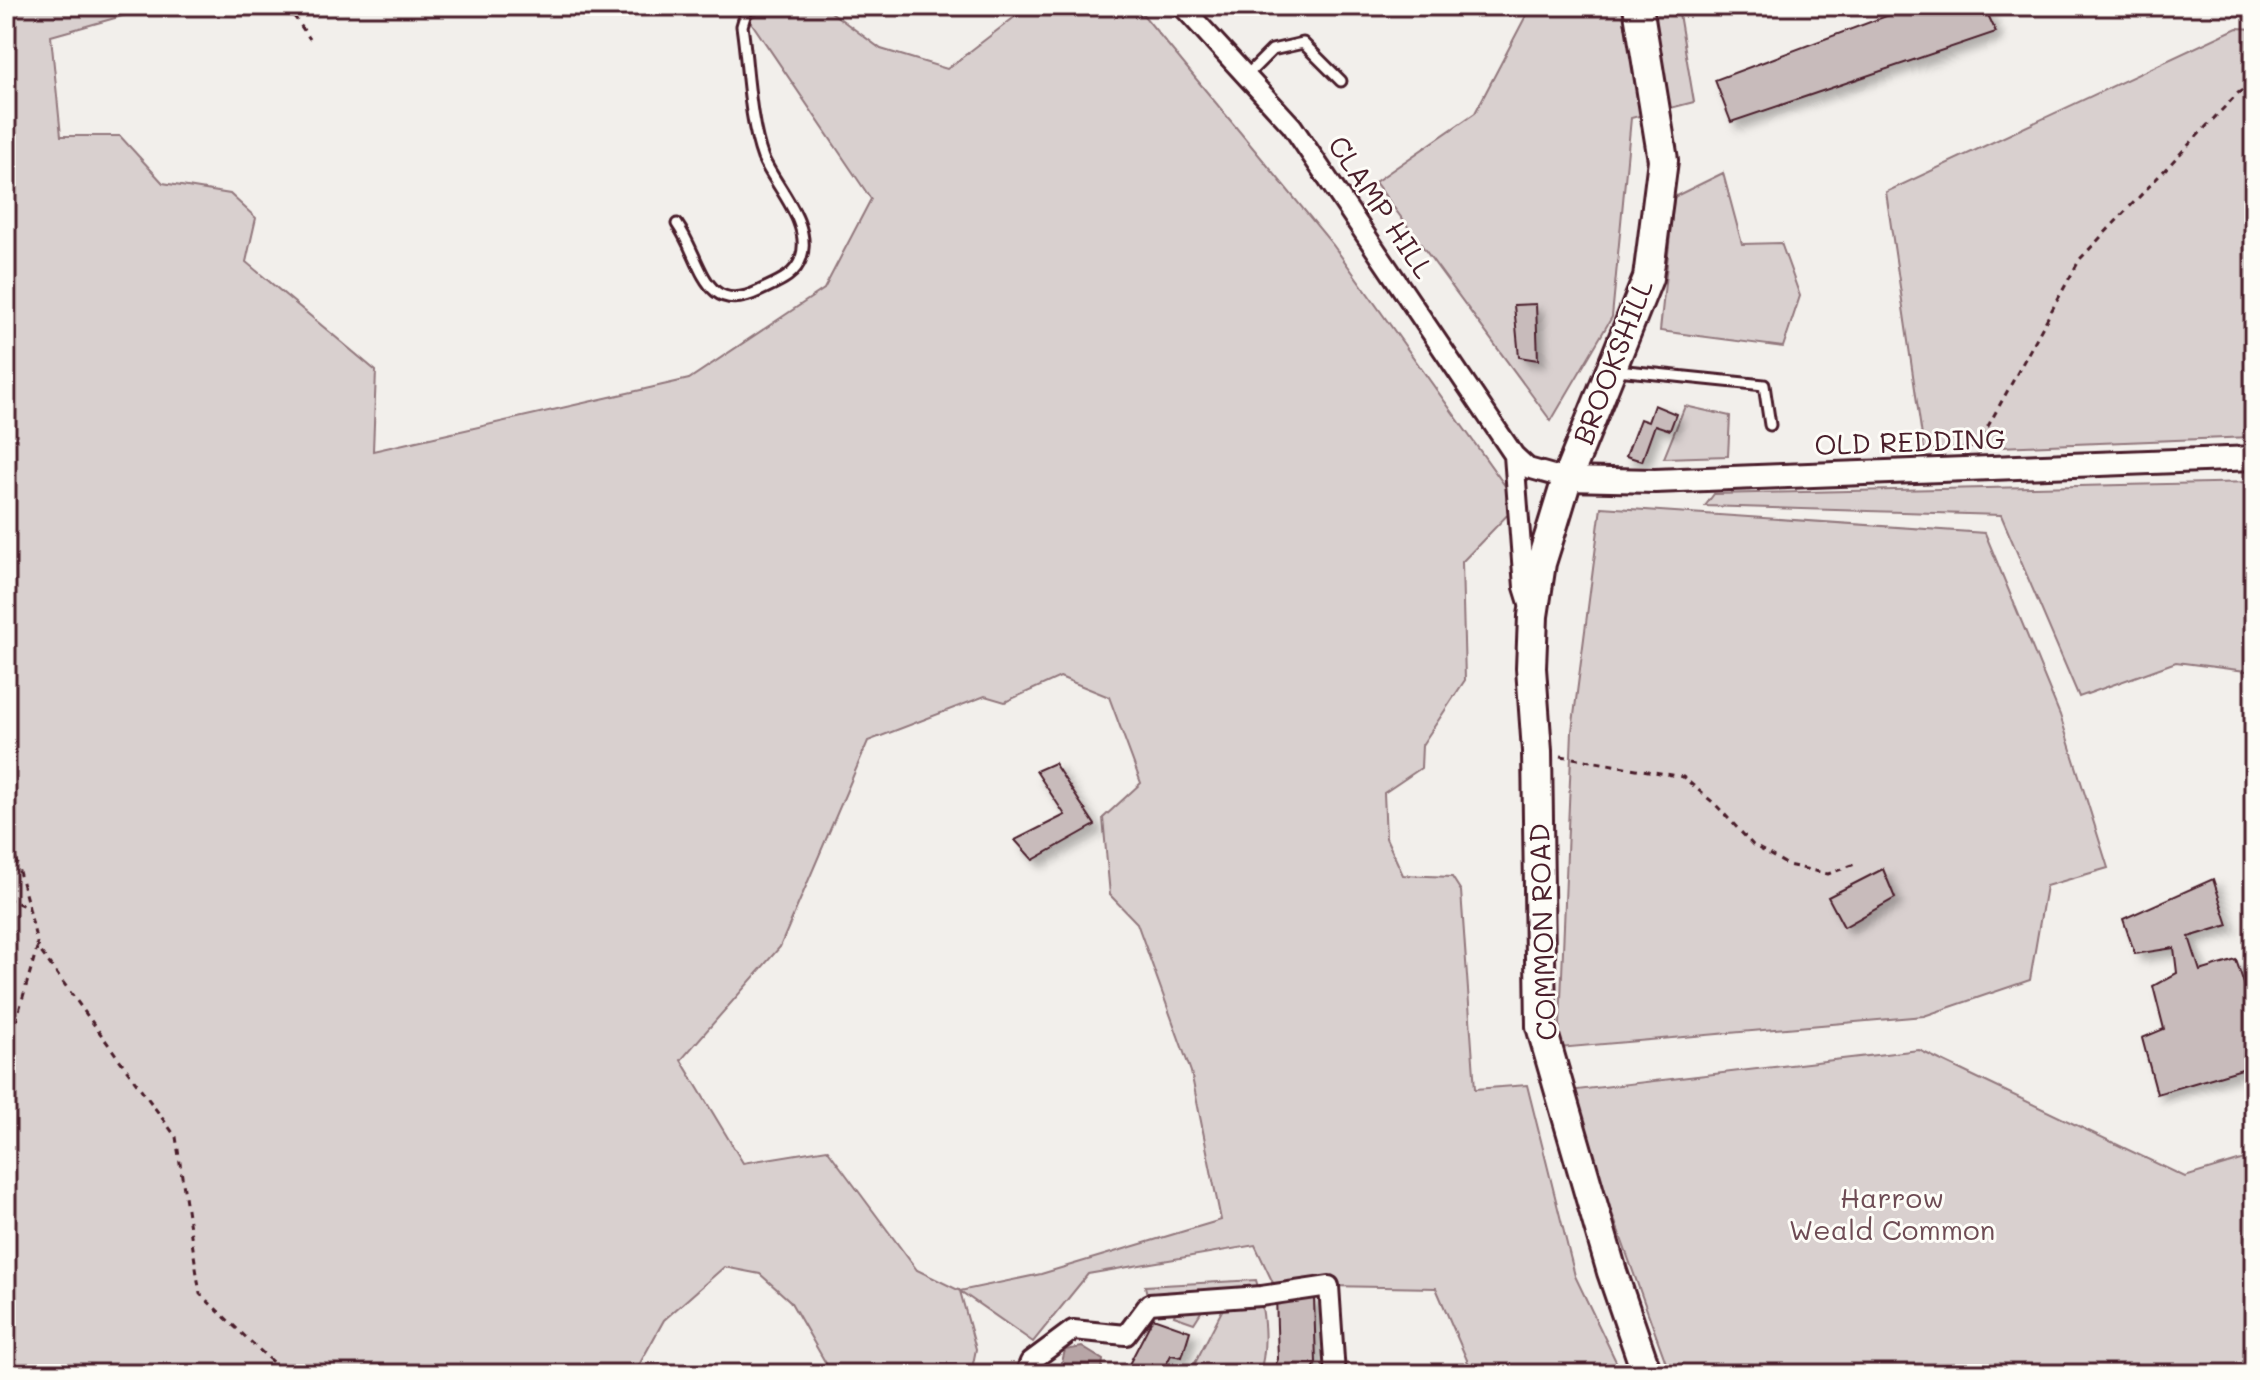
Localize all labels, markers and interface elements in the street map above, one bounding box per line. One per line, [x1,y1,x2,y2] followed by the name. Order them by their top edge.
[1321,128,1443,285] street label: CLAMP HILL
[1564,274,1660,449] street label: BROOKSHILL
[1814,420,2006,462] street label: OLD REDDING
[1520,823,1564,1041] street label: COMMON ROAD
[1789,1179,1995,1247] park label: Harrow Weald Common

